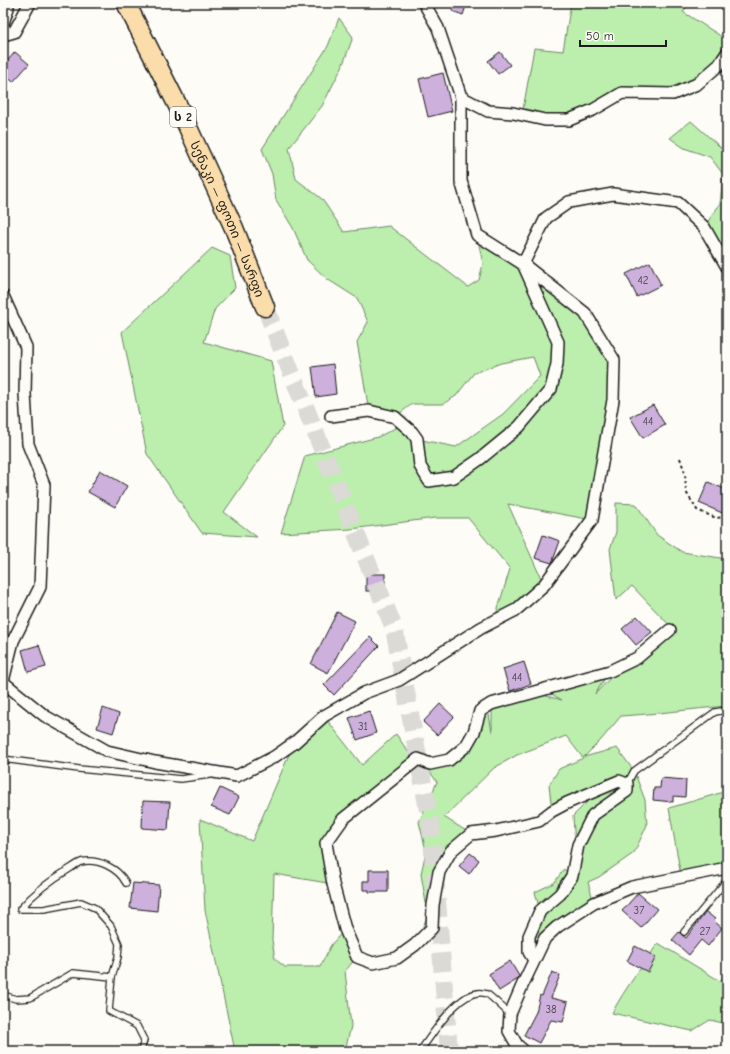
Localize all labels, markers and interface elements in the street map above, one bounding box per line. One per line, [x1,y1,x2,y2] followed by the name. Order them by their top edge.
[580,22,666,48] scale bar
[586,29,614,43] text: 50 m
[170,107,196,127] road number: ს 2
[187,139,267,299] street label: სენაკი — ფოთი — სარფი
[637,274,649,287] house number: 42
[643,415,653,428] house number: 44
[512,671,522,684] house number: 44
[358,720,368,733] house number: 31
[634,904,644,917] house number: 37
[700,925,710,938] house number: 27
[545,1003,557,1016] house number: 38

